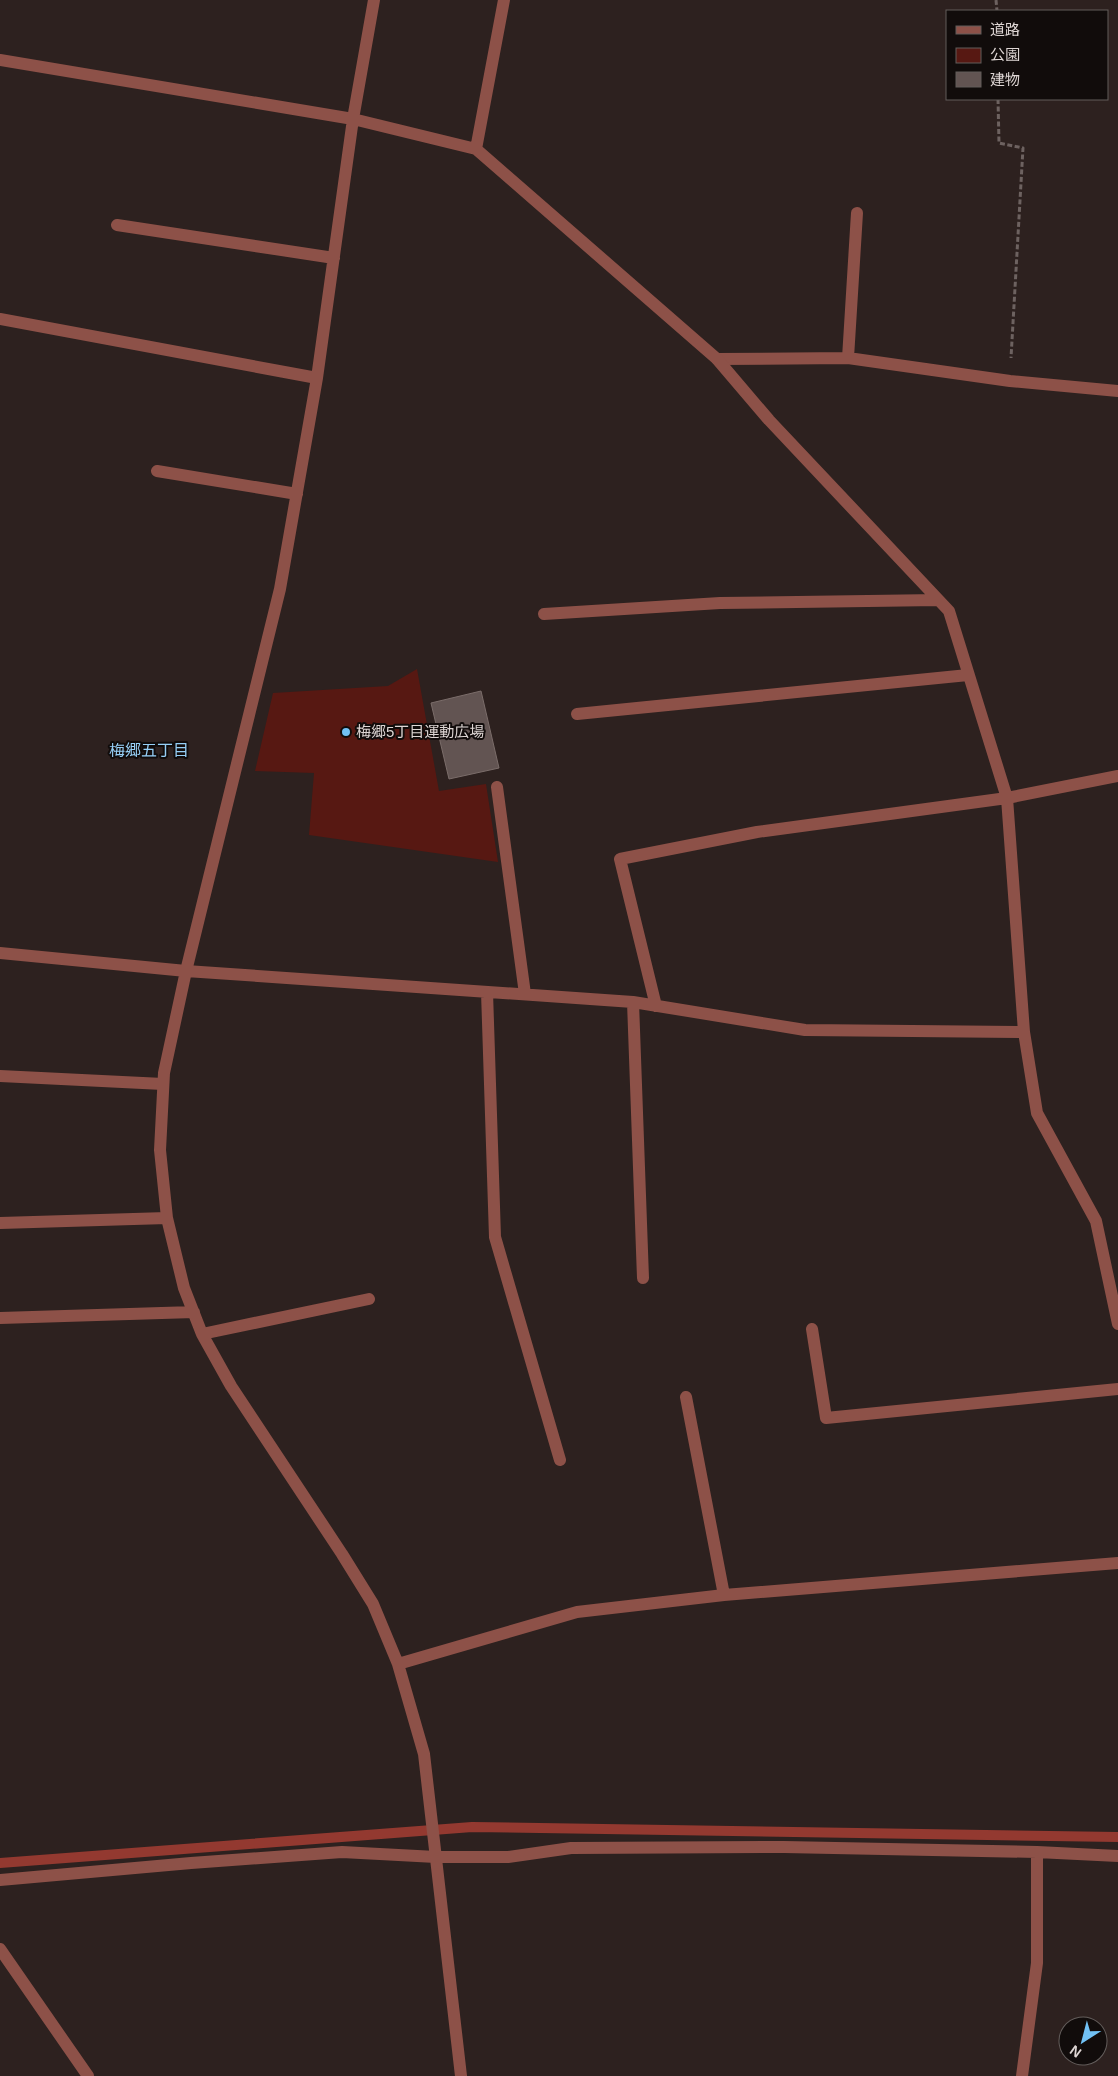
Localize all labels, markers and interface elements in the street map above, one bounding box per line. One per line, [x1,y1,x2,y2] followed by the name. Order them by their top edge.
[946,10,1108,100] legend
[990,21,1020,38] text: 道路
[990,46,1020,63] text: 公園
[990,71,1020,88] text: 建物
[356,723,484,740] place label: 梅郷5丁目運動広場
[340,726,352,738] marker: 梅郷5丁目運動広場
[109,742,189,759] district label: 梅郷五丁目
[1058,2016,1108,2066] north arrow
[1067,2042,1084,2061] text: N

